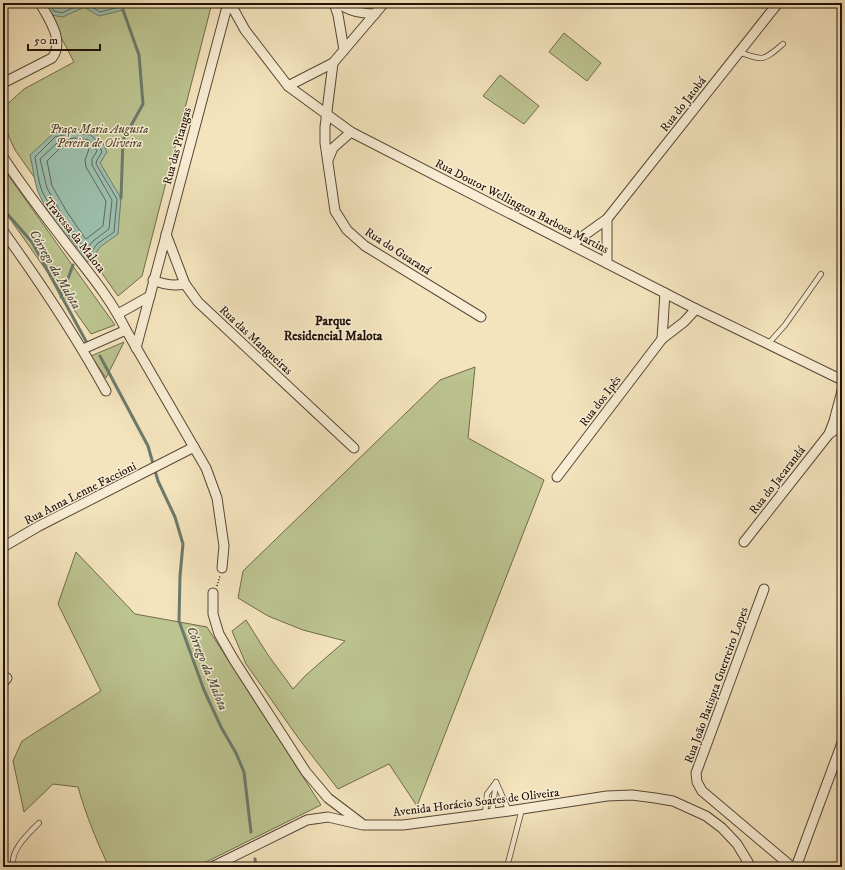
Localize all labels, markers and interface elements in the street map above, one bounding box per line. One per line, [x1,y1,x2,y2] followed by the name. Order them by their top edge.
[28,26,100,52] scale bar
[34,33,58,48] text: 50 m
[657,73,710,135] street label: Rua do Jatobá
[160,106,195,186] street label: Rua das Pitangas
[50,122,148,151] park label: Praça Maria Augusta Pereira de Oliveira
[432,156,611,257] street label: Rua Doutor Wellington Barbosa Martins
[41,195,109,277] street label: Travessa da Malota
[362,224,434,279] street label: Rua do Guaraná
[26,227,85,312] water label: Córrego da Malota
[216,303,295,378] street label: Rua das Mangueiras
[284,313,383,344] district label: Parque Residencial Malota
[576,373,624,430] street label: Rua dos Ipês
[746,442,809,517] street label: Rua do Jacarandá
[22,459,139,528] street label: Rua Anna Lenne Faccioni
[681,605,752,765] street label: Rua João Batispta Guerreiro Lopes
[183,624,231,713] water label: Córrego da Malota
[392,785,561,820] street label: Avenida Horácio Soares de Oliveira

